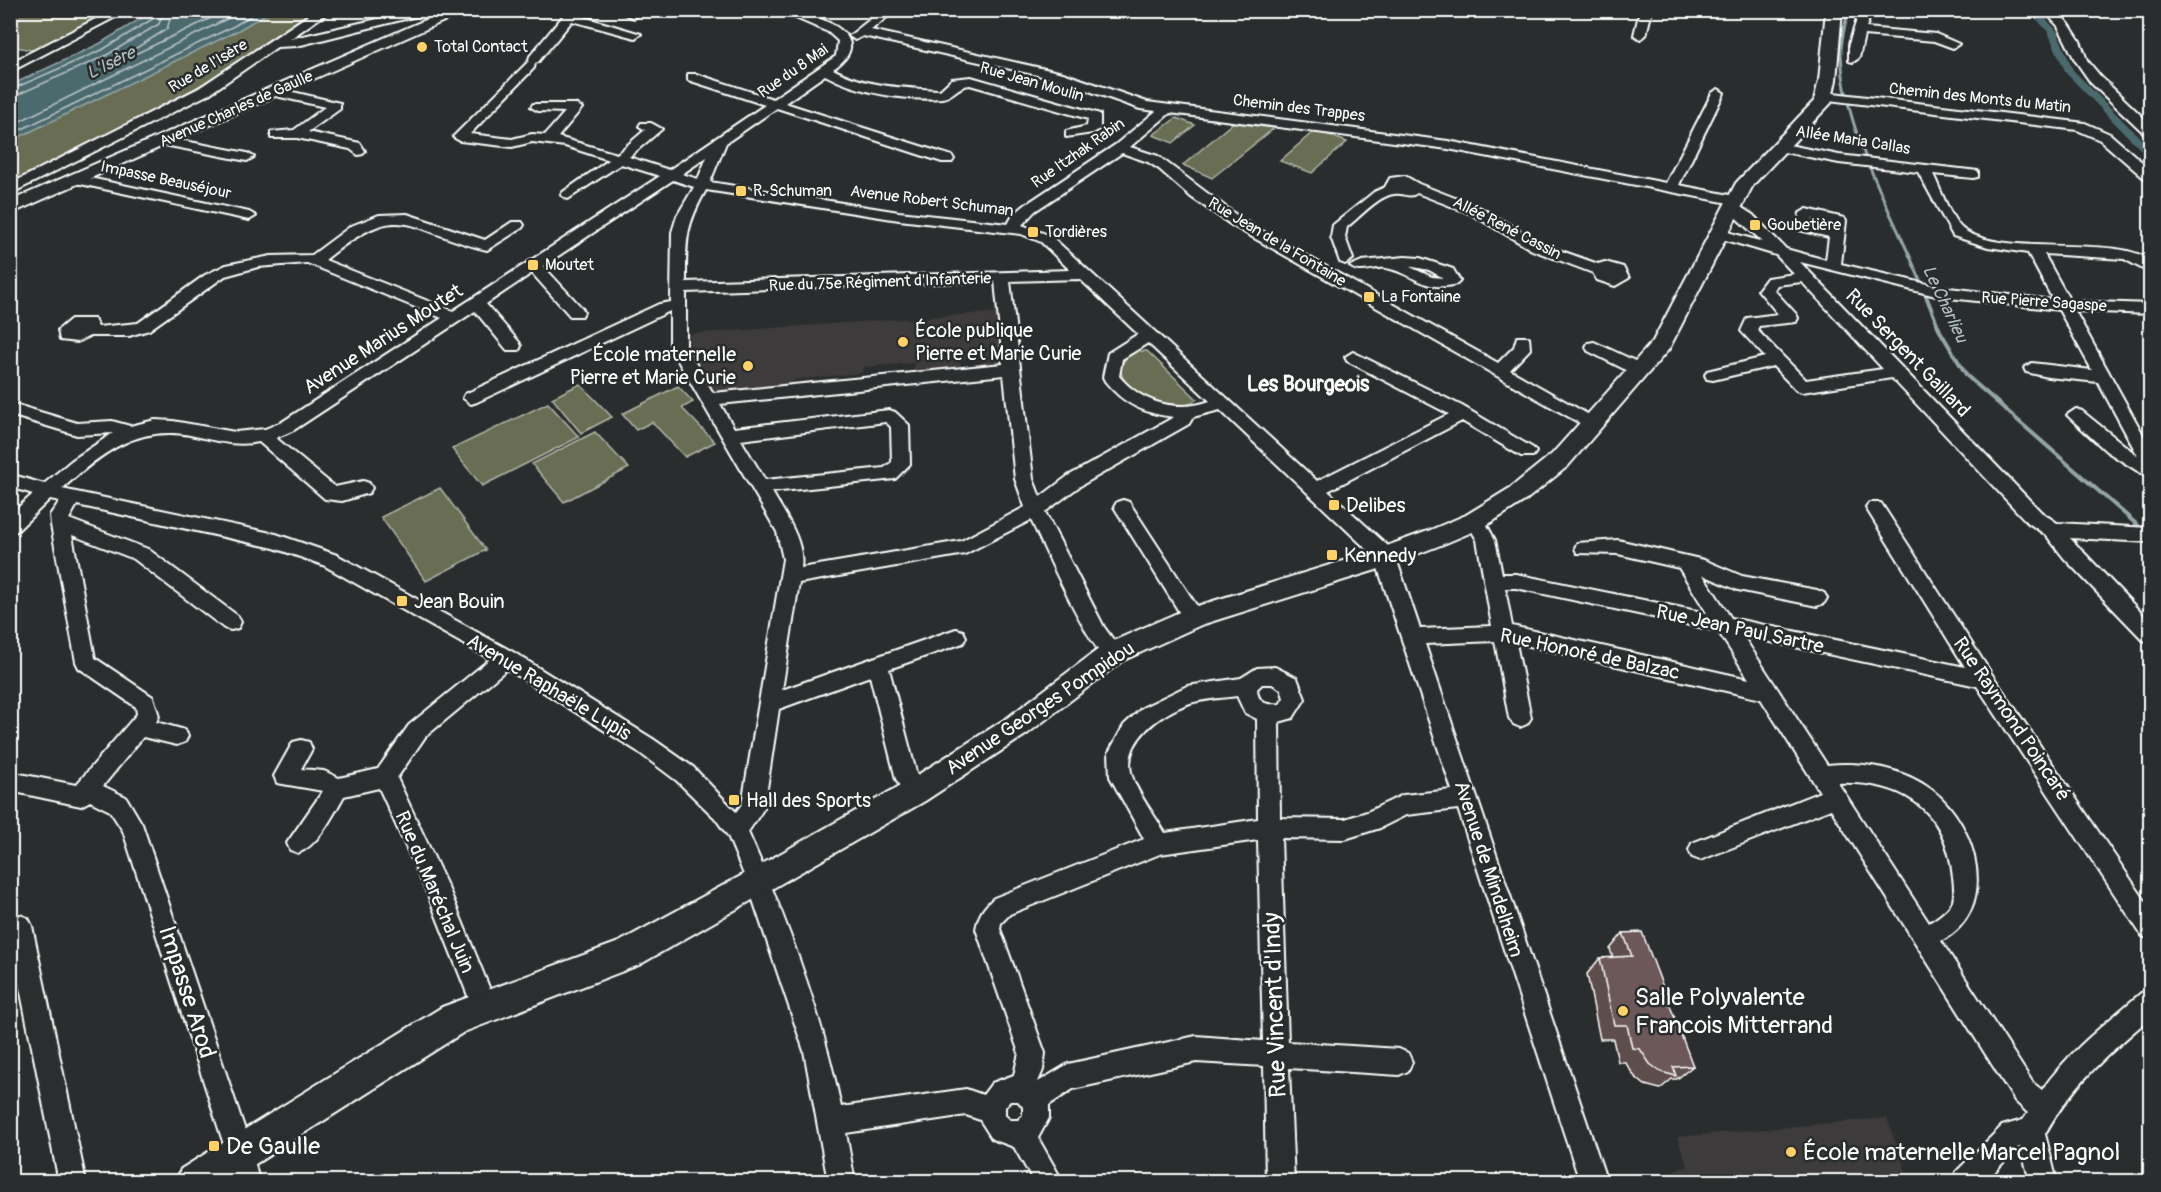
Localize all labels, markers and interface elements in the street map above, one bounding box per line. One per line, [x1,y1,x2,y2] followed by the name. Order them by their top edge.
[165,35,251,97] street label: Rue de l'Isère
[434,37,528,57] place label: Total Contact
[754,39,832,103] street label: Rue du 8 Mai
[83,40,141,85] water label: L'Isère
[415,40,429,54] marker: Total Contact
[978,58,1086,106] street label: Rue Jean Moulin
[156,66,316,152] street label: Avenue Charles de Gaulle
[1888,78,2072,118] street label: Chemin des Monts du Matin
[1232,90,1366,126] street label: Chemin des Trappes
[1027,113,1129,193] street label: Rue Itzhak Rabin
[1794,121,1912,159] street label: Allée Maria Callas
[99,156,233,204] street label: Impasse Beauséjour
[753,181,832,201] place label: R. Schuman
[849,181,1015,221] street label: Avenue Robert Schuman
[734,184,748,198] marker: R. Schuman
[1449,192,1565,264] street label: Allée René Cassin
[1204,193,1350,291] street label: Rue Jean de la Fontaine
[1767,215,1841,235] place label: Goubetière
[1748,218,1762,232] marker: Goubetière
[1045,222,1107,242] place label: Tordières
[1026,225,1040,239] marker: Tordières
[545,255,594,275] place label: Moutet
[526,258,540,272] marker: Moutet
[1917,262,1973,347] water label: Le Charlieu
[768,268,992,296] street label: Rue du 75e Régiment d'Infanterie
[299,278,468,400] street label: Avenue Marius Moutet
[1840,284,1976,422] street label: Rue Sergent Gaillard
[1381,287,1461,307] place label: La Fontaine
[1981,288,2107,316] street label: Rue Pierre Sagaspe
[1362,290,1376,304] marker: La Fontaine
[915,318,1081,366] place label: École publique Pierre et Marie Curie
[896,335,910,349] marker: École publique Pierre et Marie Curie
[570,342,736,390] place label: École maternelle Pierre et Marie Curie
[741,359,755,373] marker: École maternelle Pierre et Marie Curie
[1247,371,1370,398] district label: Les Bourgeois
[1346,493,1405,518] place label: Delibes
[1327,498,1341,512] marker: Delibes
[1344,543,1417,568] place label: Kennedy
[1325,548,1339,562] marker: Kennedy
[414,589,505,614] place label: Jean Bouin
[395,594,409,608] marker: Jean Bouin
[1654,599,1826,659] street label: Rue Jean Paul Sartre
[1498,623,1682,685] street label: Rue Honoré de Balzac
[462,628,636,746] street label: Avenue Raphaële Lupis
[1948,632,2076,806] street label: Rue Raymond Poincaré
[941,636,1139,780] street label: Avenue Georges Pompidou
[1449,778,1529,960] street label: Avenue de Mindelheim
[746,788,871,813] place label: Hall des Sports
[727,793,741,807] marker: Hall des Sports
[390,807,480,977] street label: Rue du Maréchal Juin
[1257,912,1293,1098] street label: Rue Vincent d'Indy
[152,922,222,1062] street label: Impasse Arod
[1635,983,1833,1040] place label: Salle Polyvalente Francois Mitterrand
[1616,1004,1630,1018] marker: Salle Polyvalente Francois Mitterrand
[226,1132,320,1161] place label: De Gaulle
[1803,1138,2120,1167] place label: École maternelle Marcel Pagnol
[207,1139,221,1153] marker: De Gaulle
[1784,1145,1798,1159] marker: École maternelle Marcel Pagnol

